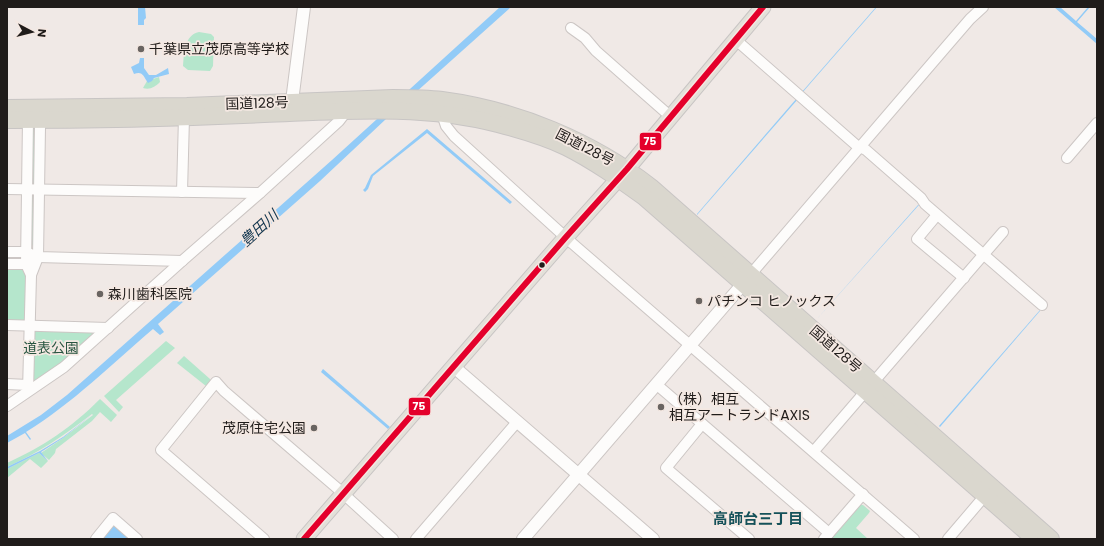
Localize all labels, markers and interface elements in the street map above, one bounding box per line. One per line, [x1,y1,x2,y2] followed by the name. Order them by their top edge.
[12,12,52,52] north arrow
[33,28,50,38] text: N
[149,39,289,59] place label: 千葉県立茂原高等学校
[136,44,146,54] marker: 千葉県立茂原高等学校
[225,92,289,114] street label: 国道128号
[552,124,618,170] street label: 国道128号
[639,132,662,151] line badge: 75
[643,133,657,149] text: 75
[235,204,284,251] water label: 豊田川
[537,260,547,270] unlabelled marker
[108,284,192,304] place label: 森川歯科医院
[95,289,105,299] marker: 森川歯科医院
[707,291,836,311] place label: パチンコ ヒノックス
[694,296,704,306] marker: パチンコ ヒノックス
[806,321,866,377] street label: 国道128号
[23,338,79,358] park label: 道表公園
[669,389,810,425] place label: （株）相互 相互アートランドAXIS
[408,397,431,416] line badge: 75
[412,398,426,414] text: 75
[656,402,666,412] marker: （株）相互 相互アートランドAXIS
[222,418,306,438] place label: 茂原住宅公園
[309,423,319,433] marker: 茂原住宅公園
[713,508,803,529] district label: 高師台三丁目

